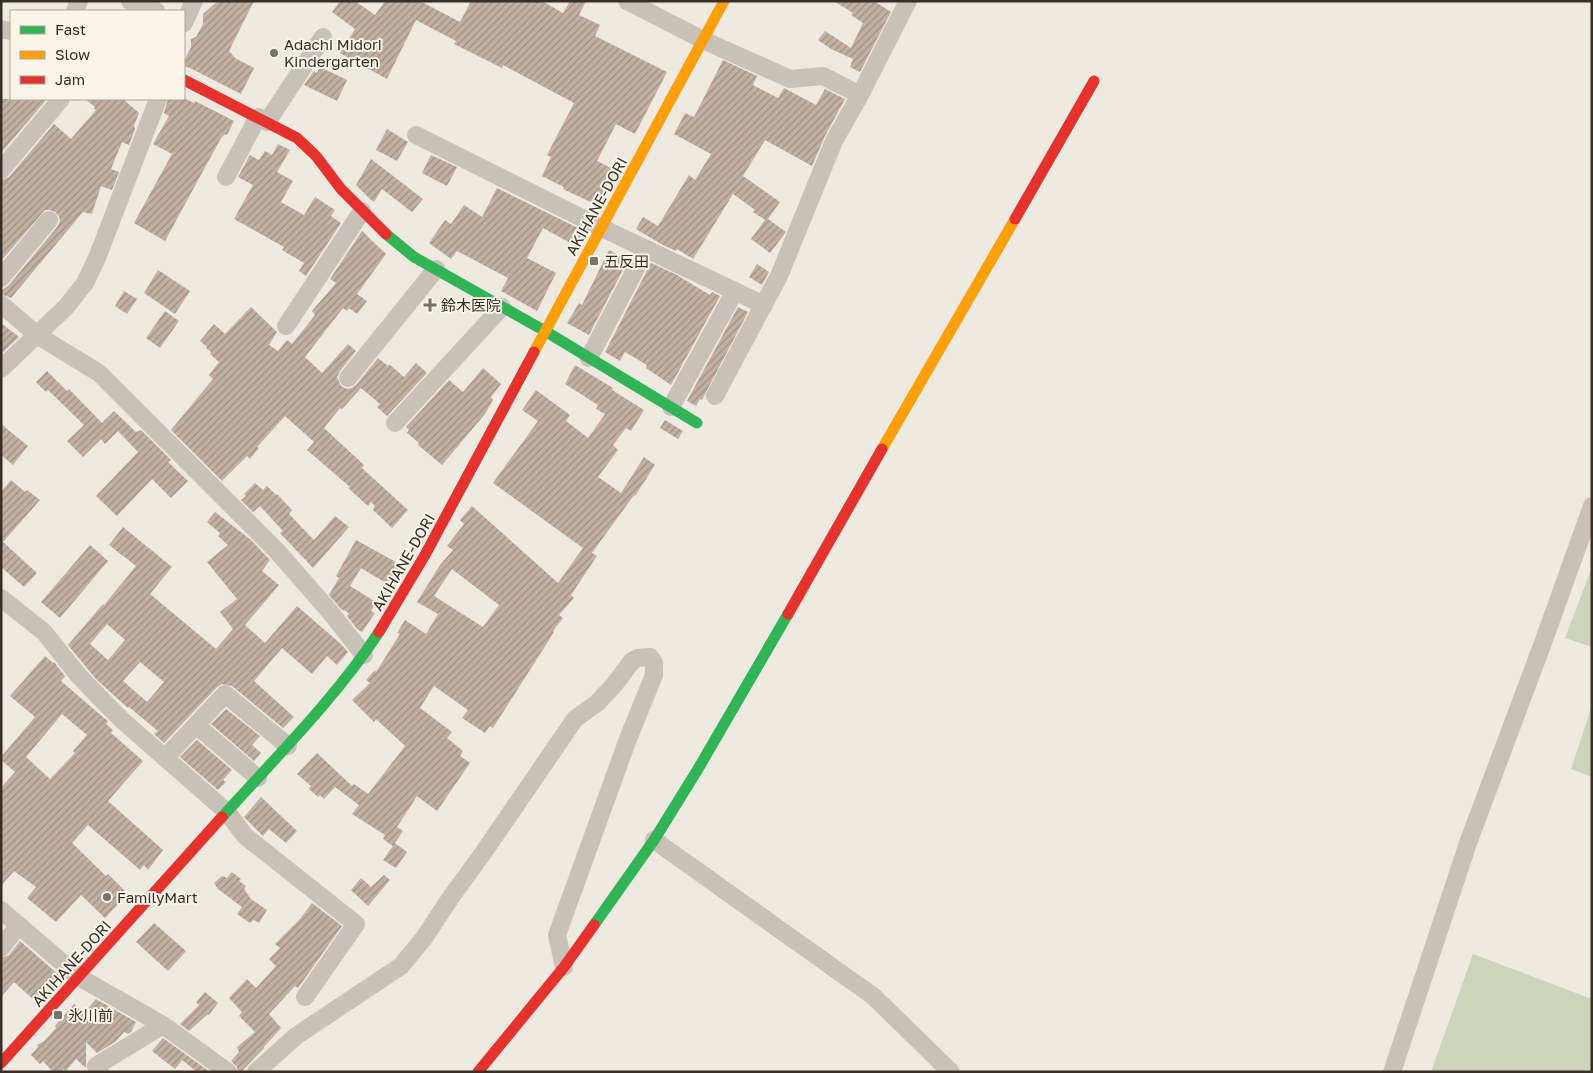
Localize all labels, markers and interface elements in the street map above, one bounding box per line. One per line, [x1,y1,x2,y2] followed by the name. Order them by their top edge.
[10,10,185,100] legend
[55,20,86,38] text: Fast
[284,35,382,70] place label: Adachi Midori Kindergarten
[55,45,90,63] text: Slow
[268,47,280,59] marker: Adachi Midori Kindergarten
[55,70,85,88] text: Jam
[562,154,630,258] street label: AKIHANE-DORI
[604,252,649,270] place label: 五反田
[588,255,600,267] marker: 五反田
[441,296,501,314] place label: 鈴木医院
[423,298,437,312] marker: 鈴木医院
[368,510,438,614] street label: AKIHANE-DORI
[117,888,198,906] place label: FamilyMart
[101,891,113,903] marker: FamilyMart
[28,916,114,1010] street label: AKIHANE-DORI
[68,1006,113,1024] place label: 氷川前
[52,1009,64,1021] marker: 氷川前

